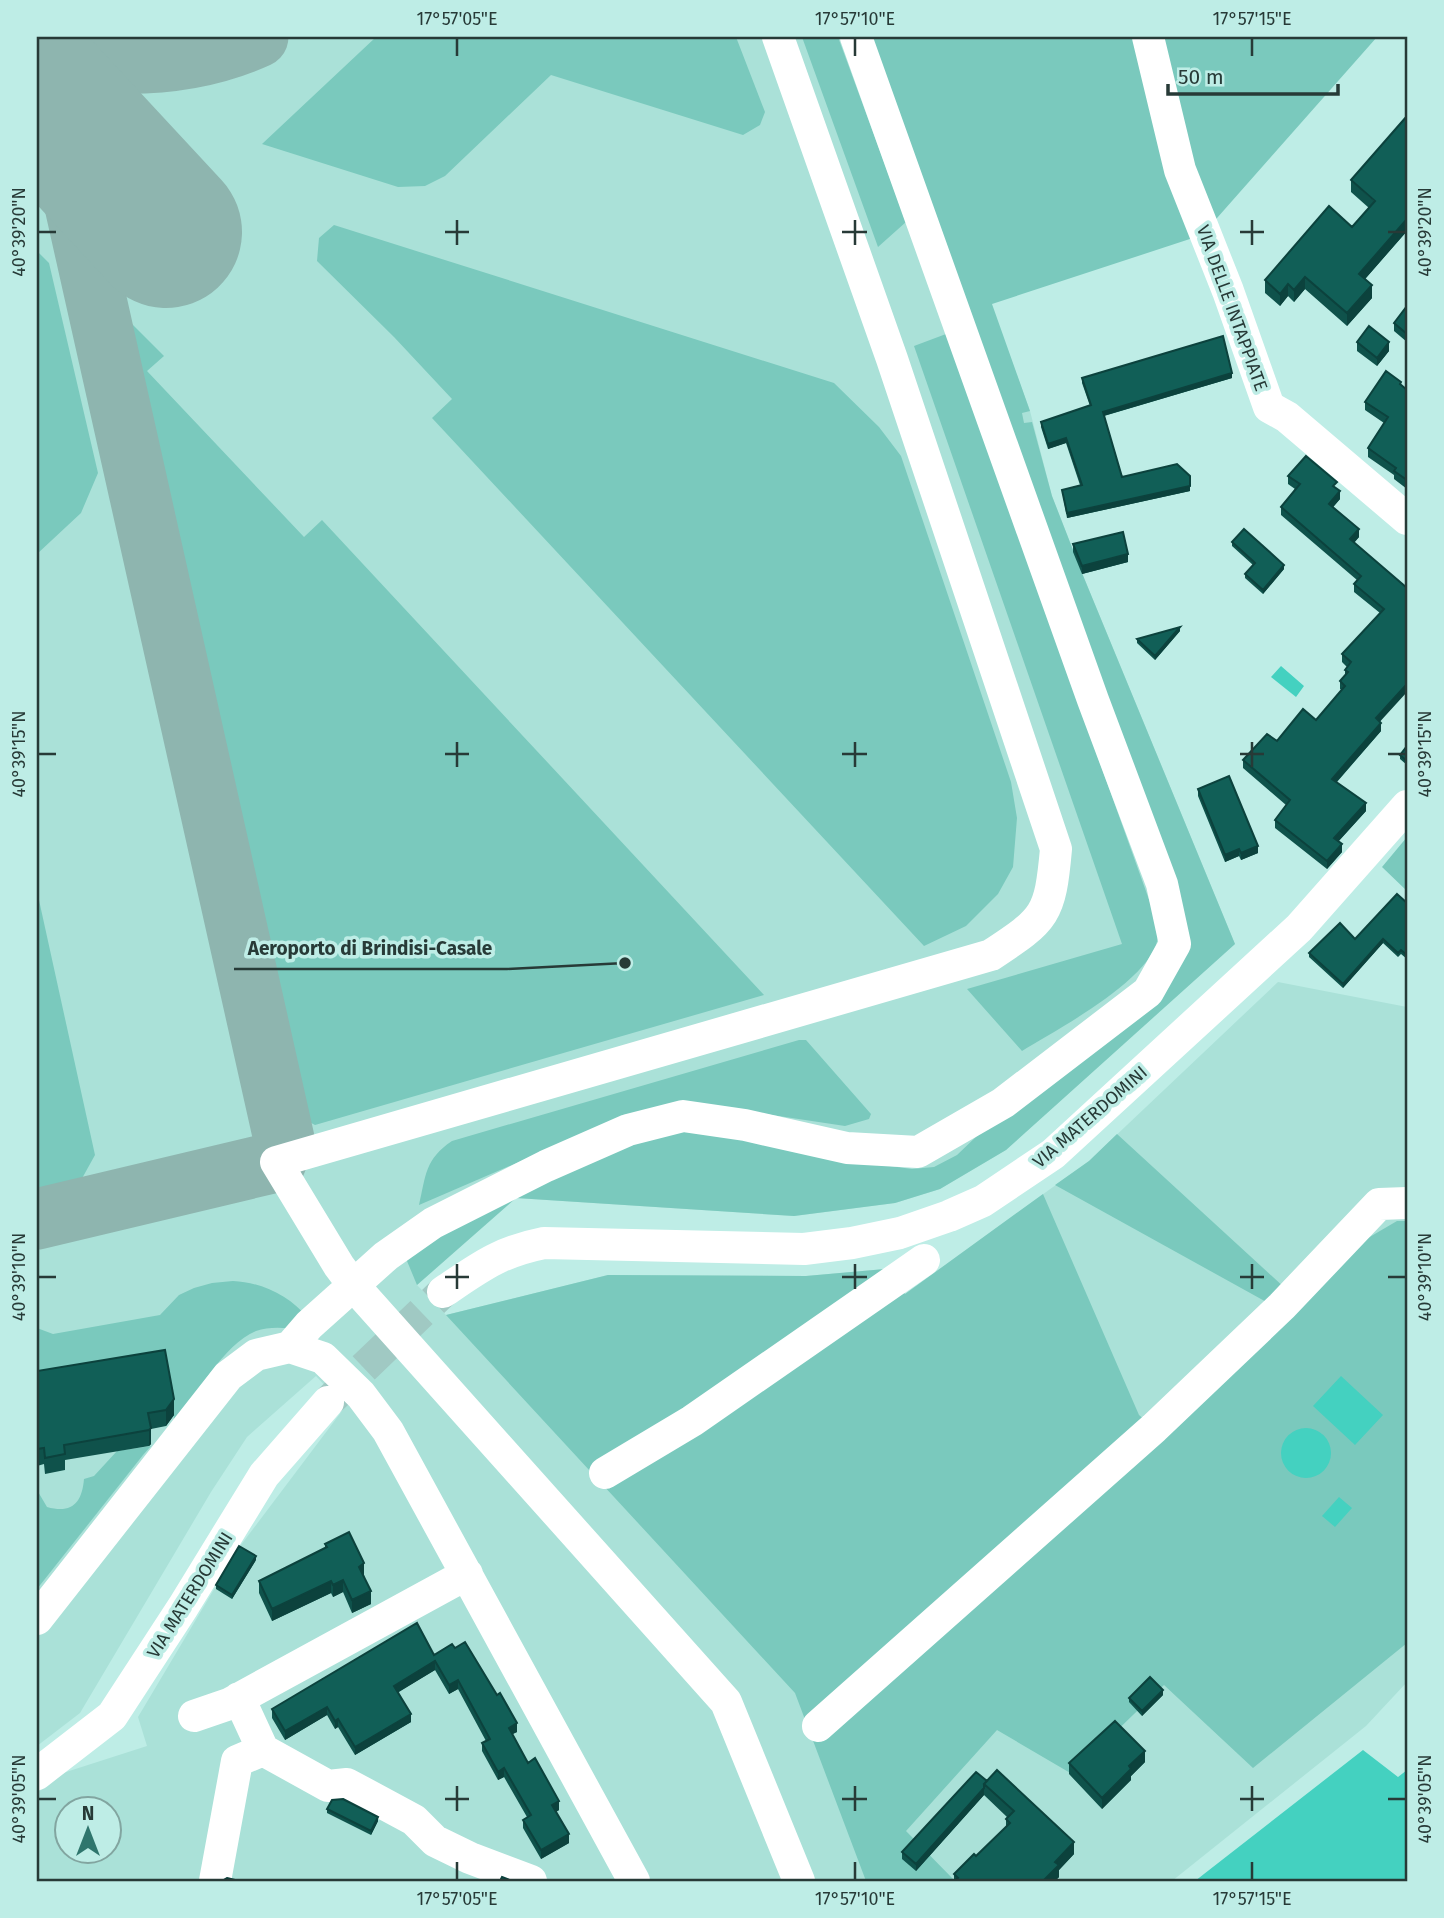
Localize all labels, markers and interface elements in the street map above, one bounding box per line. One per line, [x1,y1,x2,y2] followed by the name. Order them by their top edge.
[416,8,498,30] text: 17°57'05"E
[815,8,895,30] text: 17°57'10"E
[1212,8,1292,30] text: 17°57'15"E
[1168,52,1337,96] scale bar
[1178,64,1224,90] text: 50 m
[8,187,30,277] text: 40°39'20"N
[1414,187,1436,277] text: 40°39'20"N
[1192,222,1272,394] street label: VIA DELLE INTAPPIATE
[8,711,30,797] text: 40°39'15"N
[1414,711,1436,797] text: 40°39'15"N
[234,929,507,969] callout: Aeroporto di Brindisi-Casale
[247,937,492,960] text: Aeroporto di Brindisi-Casale
[1028,1061,1152,1173] street label: VIA MATERDOMINI
[8,1233,30,1321] text: 40°39'10"N
[1414,1233,1436,1321] text: 40°39'10"N
[142,1528,238,1662] street label: VIA MATERDOMINI
[8,1754,30,1844] text: 40°39'05"N
[1414,1754,1436,1844] text: 40°39'05"N
[52,1796,122,1866] north arrow
[82,1802,94,1825] text: N
[416,1888,498,1910] text: 17°57'05"E
[815,1888,895,1910] text: 17°57'10"E
[1212,1888,1292,1910] text: 17°57'15"E

